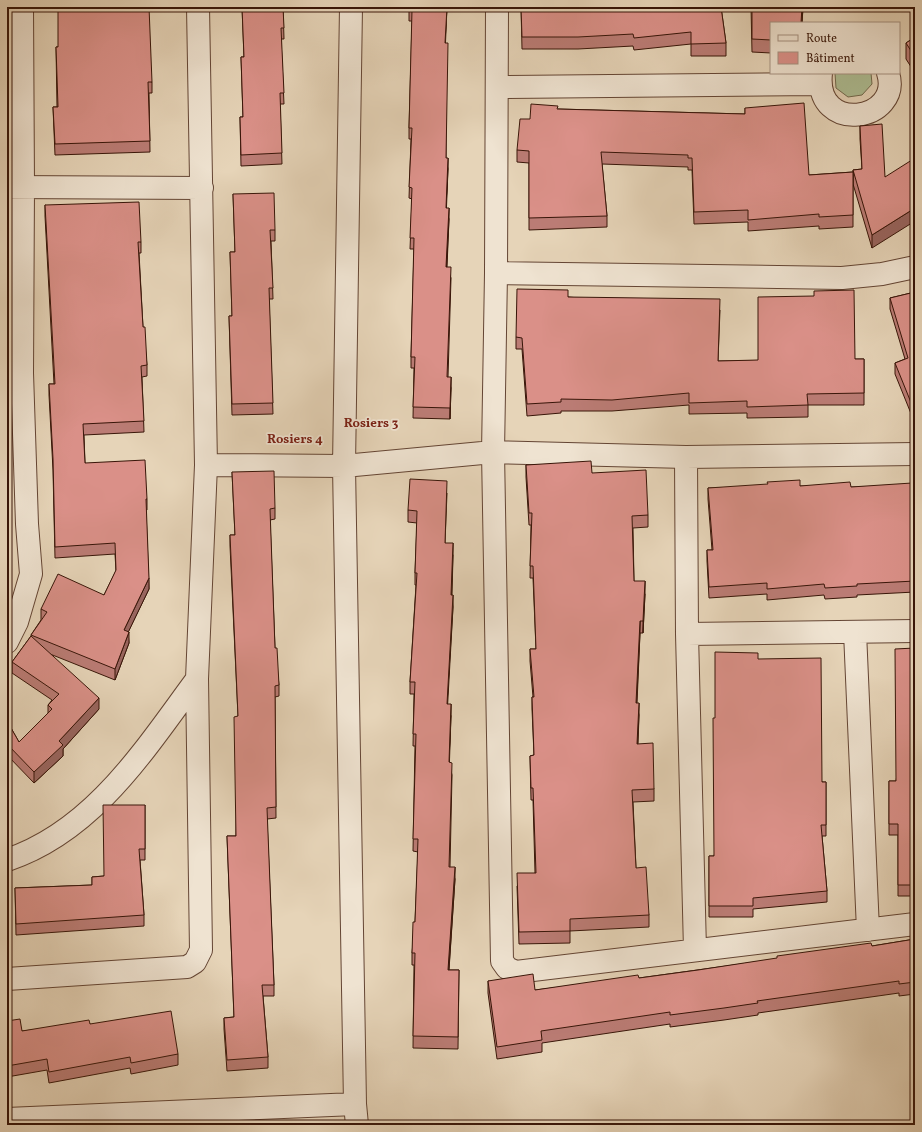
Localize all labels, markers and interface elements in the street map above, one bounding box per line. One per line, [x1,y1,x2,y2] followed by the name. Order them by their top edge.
[770,22,900,74] legend
[806,31,837,47] text: Route
[806,51,855,67] text: Bâtiment
[344,415,399,433] district label: Rosiers 3
[267,431,323,449] district label: Rosiers 4

